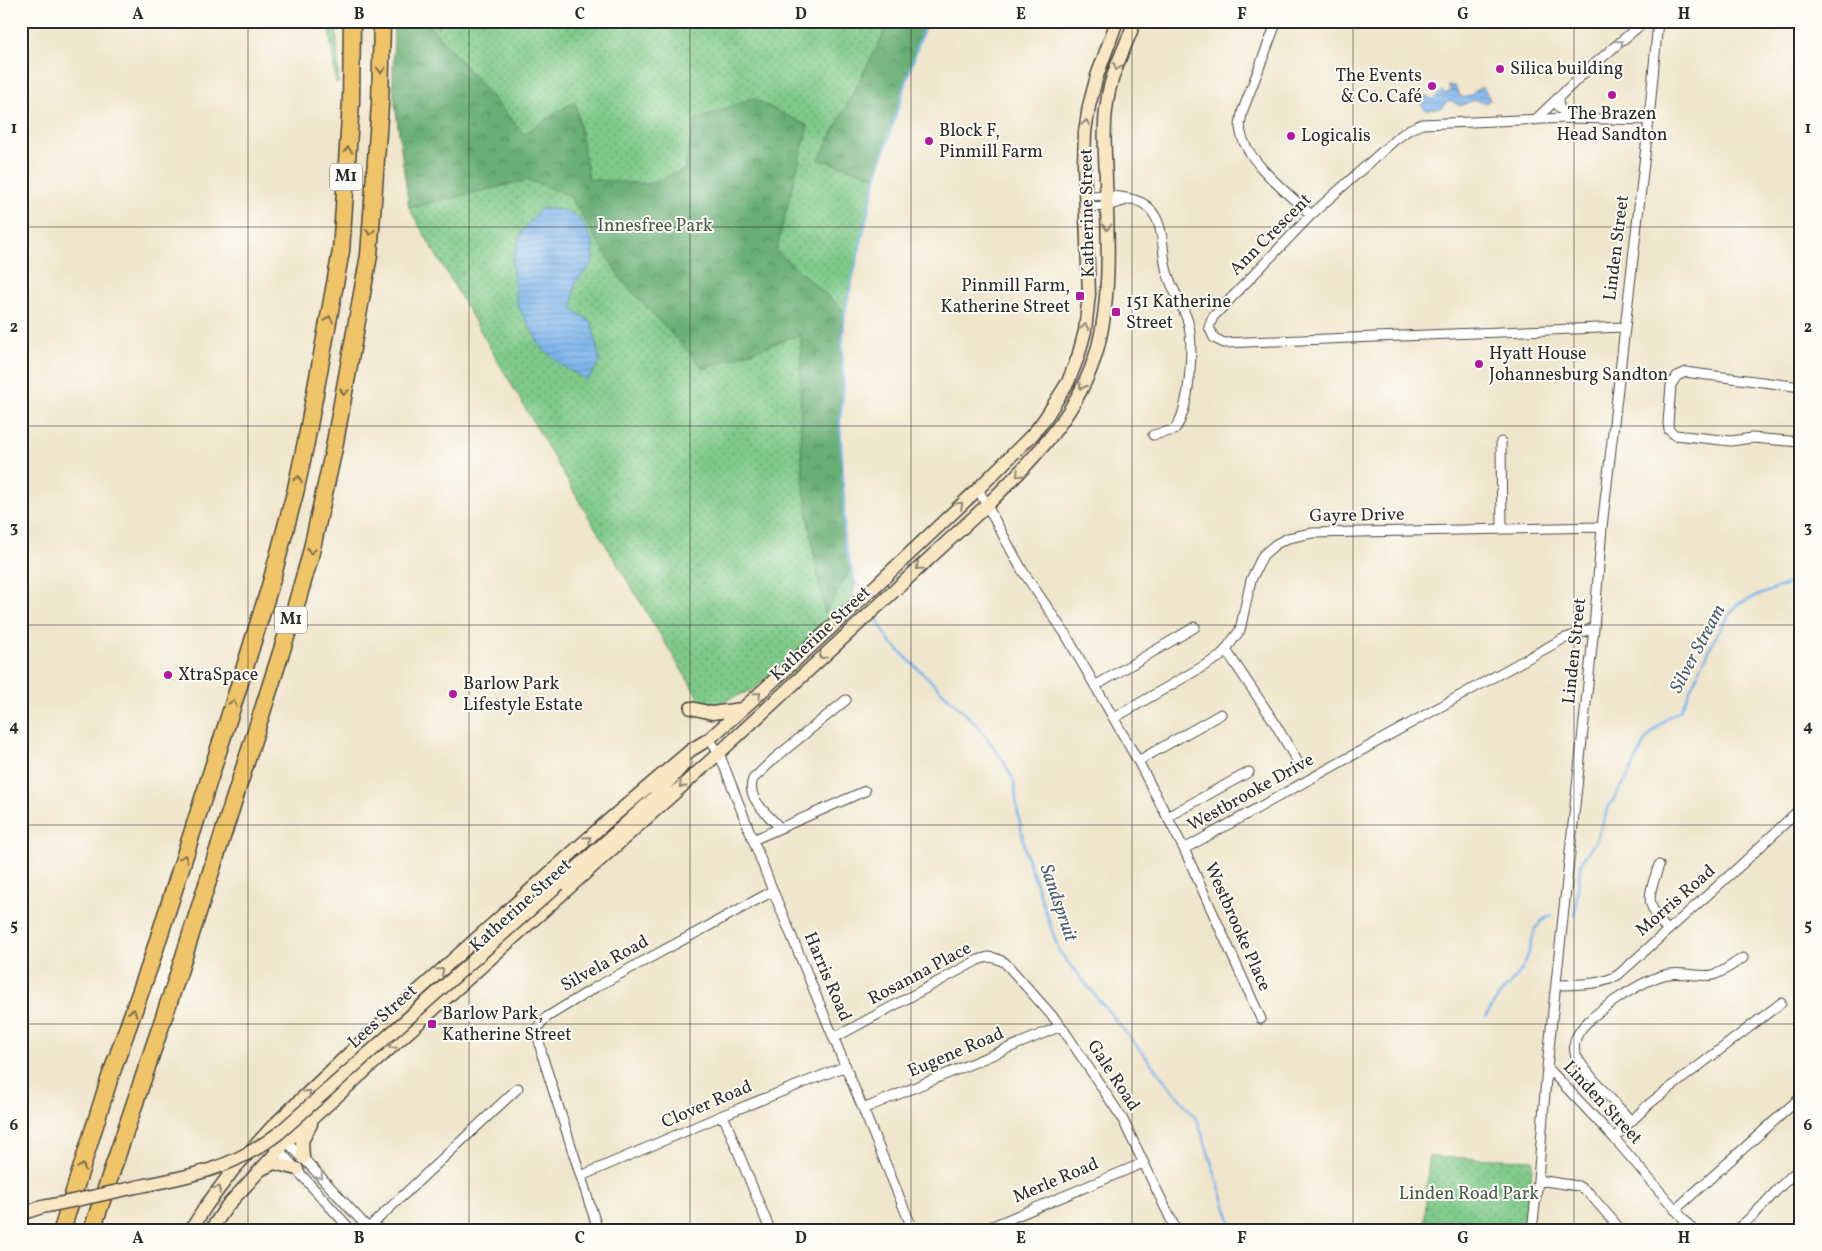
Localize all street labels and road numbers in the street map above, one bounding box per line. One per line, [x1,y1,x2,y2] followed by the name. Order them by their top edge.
[1074,148,1102,278] street label: Katherine Street
[330,163,362,190] road number: M1
[1224,188,1318,282] street label: Ann Crescent
[1598,194,1636,302] street label: Linden Street
[1309,503,1405,529] street label: Gayre Drive
[765,581,877,687] street label: Katherine Street
[1557,597,1593,705] street label: Linden Street
[275,606,307,634] road number: M1
[1183,748,1319,838] street label: Westbrooke Drive
[465,853,577,959] street label: Katherine Street
[1197,859,1277,995] street label: Westbrooke Place
[1631,859,1721,943] street label: Morris Road
[797,928,857,1026] street label: Harris Road
[556,930,654,998] street label: Silvela Road
[864,936,976,1012] street label: Rosanna Place
[343,979,423,1055] street label: Lees Street
[904,1022,1008,1084] street label: Eugene Road
[1081,1036,1145,1116] street label: Gale Road
[1557,1056,1647,1150] street label: Linden Street
[658,1075,756,1135] street label: Clover Road
[1009,1152,1103,1210] street label: Merle Road

